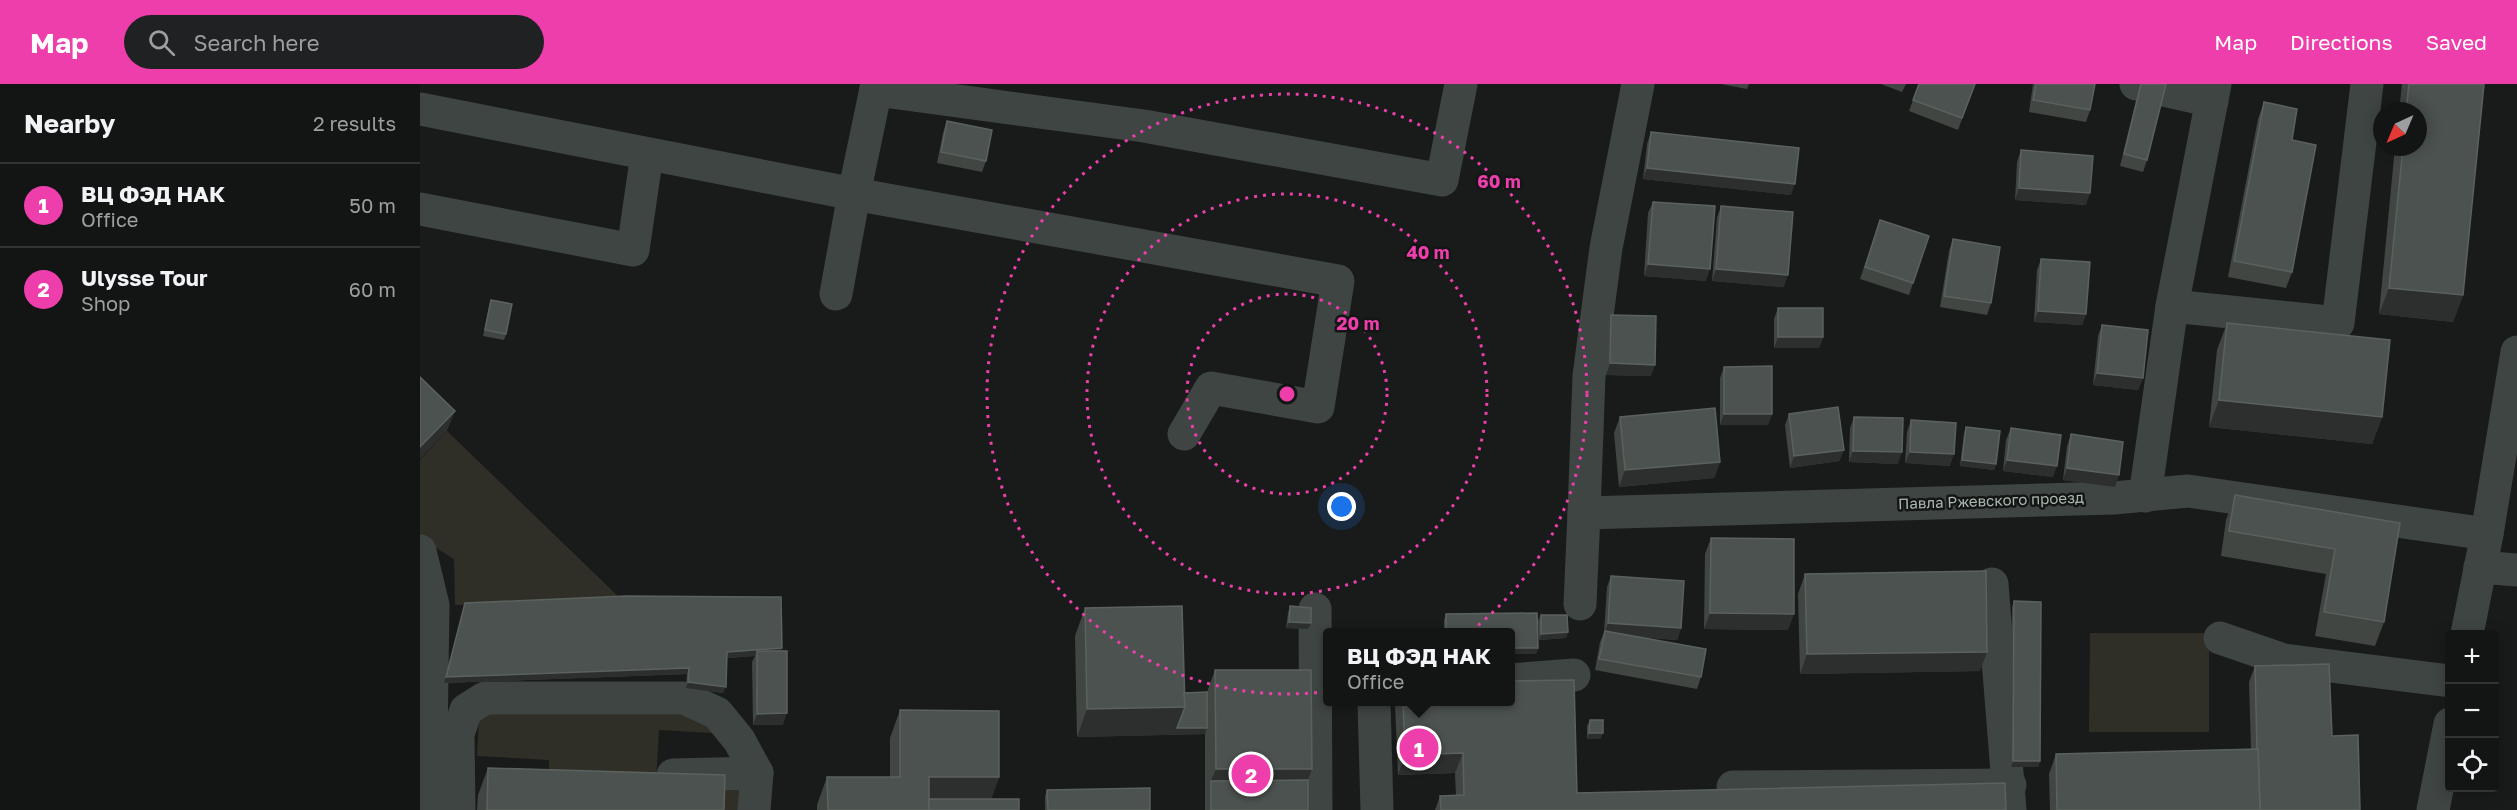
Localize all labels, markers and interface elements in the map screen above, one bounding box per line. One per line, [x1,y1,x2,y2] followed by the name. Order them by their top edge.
[124,15,544,69] search box
[30,26,88,59] text: Map
[145,26,178,59] icon: search
[193,29,319,56] text: Search here
[2214,29,2257,55] text: Map
[2290,29,2393,55] text: Directions
[2426,29,2487,55] text: Saved
[2373,102,2427,156] north arrow
[24,108,115,139] text: Nearby
[313,111,396,135] text: 2 results
[1477,170,1521,192] text: 60 m
[81,180,225,207] text: ВЦ ФЭД НАК
[38,193,49,217] text: 1
[349,193,396,217] text: 50 m
[81,207,138,231] text: Office
[1406,241,1450,263] text: 40 m
[81,264,208,291] text: Ulysse Tour
[37,277,50,301] text: 2
[349,277,396,301] text: 60 m
[81,291,130,315] text: Shop
[1337,312,1379,334] text: 20 m
[1277,384,1297,404] centre of rings
[1898,488,2084,512] street label: Павла Ржевского проезд
[1327,492,1356,521] your location
[1323,628,1515,706] popup
[2445,630,2499,792] map controls
[2445,630,2499,684] button: +
[1347,642,1491,669] text: ВЦ ФЭД НАК
[1347,669,1404,693] text: Office
[2445,684,2499,738] button: −
[1400,726,1438,770] pin: 1
[2445,738,2499,792] button: locate
[1232,752,1270,796] pin: 2

